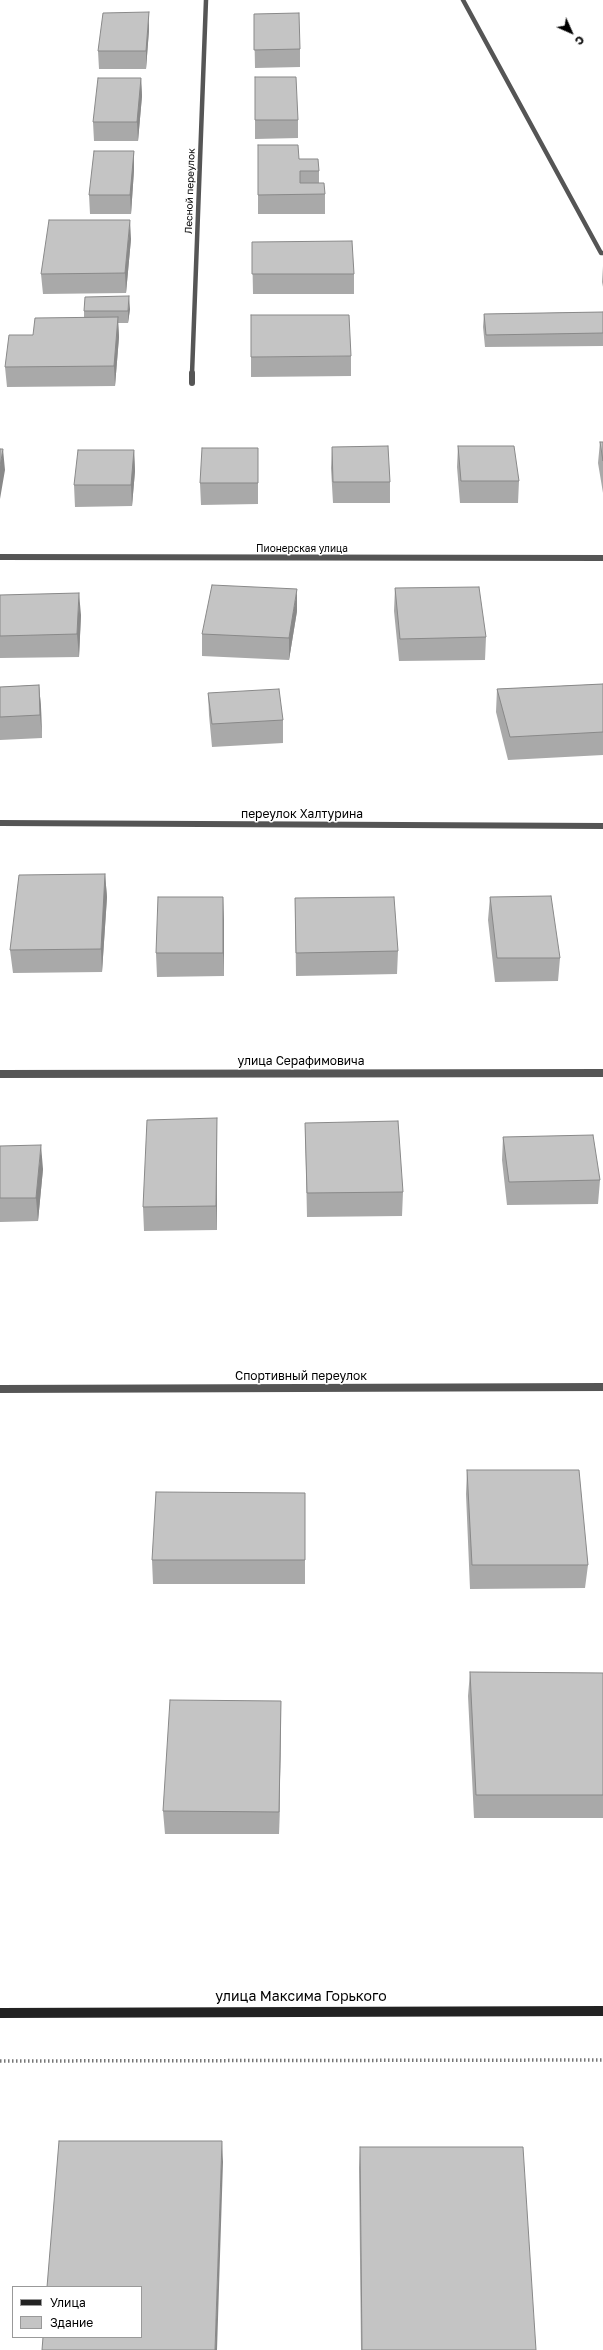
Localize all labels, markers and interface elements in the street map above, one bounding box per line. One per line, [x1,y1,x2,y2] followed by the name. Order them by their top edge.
[551,12,591,52] north arrow
[572,33,587,48] text: С
[183,148,197,234] street label: Лесной переулок
[256,543,348,555] street label: Пионерская улица
[241,807,363,821] street label: переулок Халтурина
[237,1054,365,1068] street label: улица Серафимовича
[235,1369,367,1383] street label: Спортивный переулок
[215,1989,387,2005] street label: улица Максима Горького
[12,2286,142,2338] legend
[50,2295,86,2310] text: Улица
[50,2315,93,2330] text: Здание

